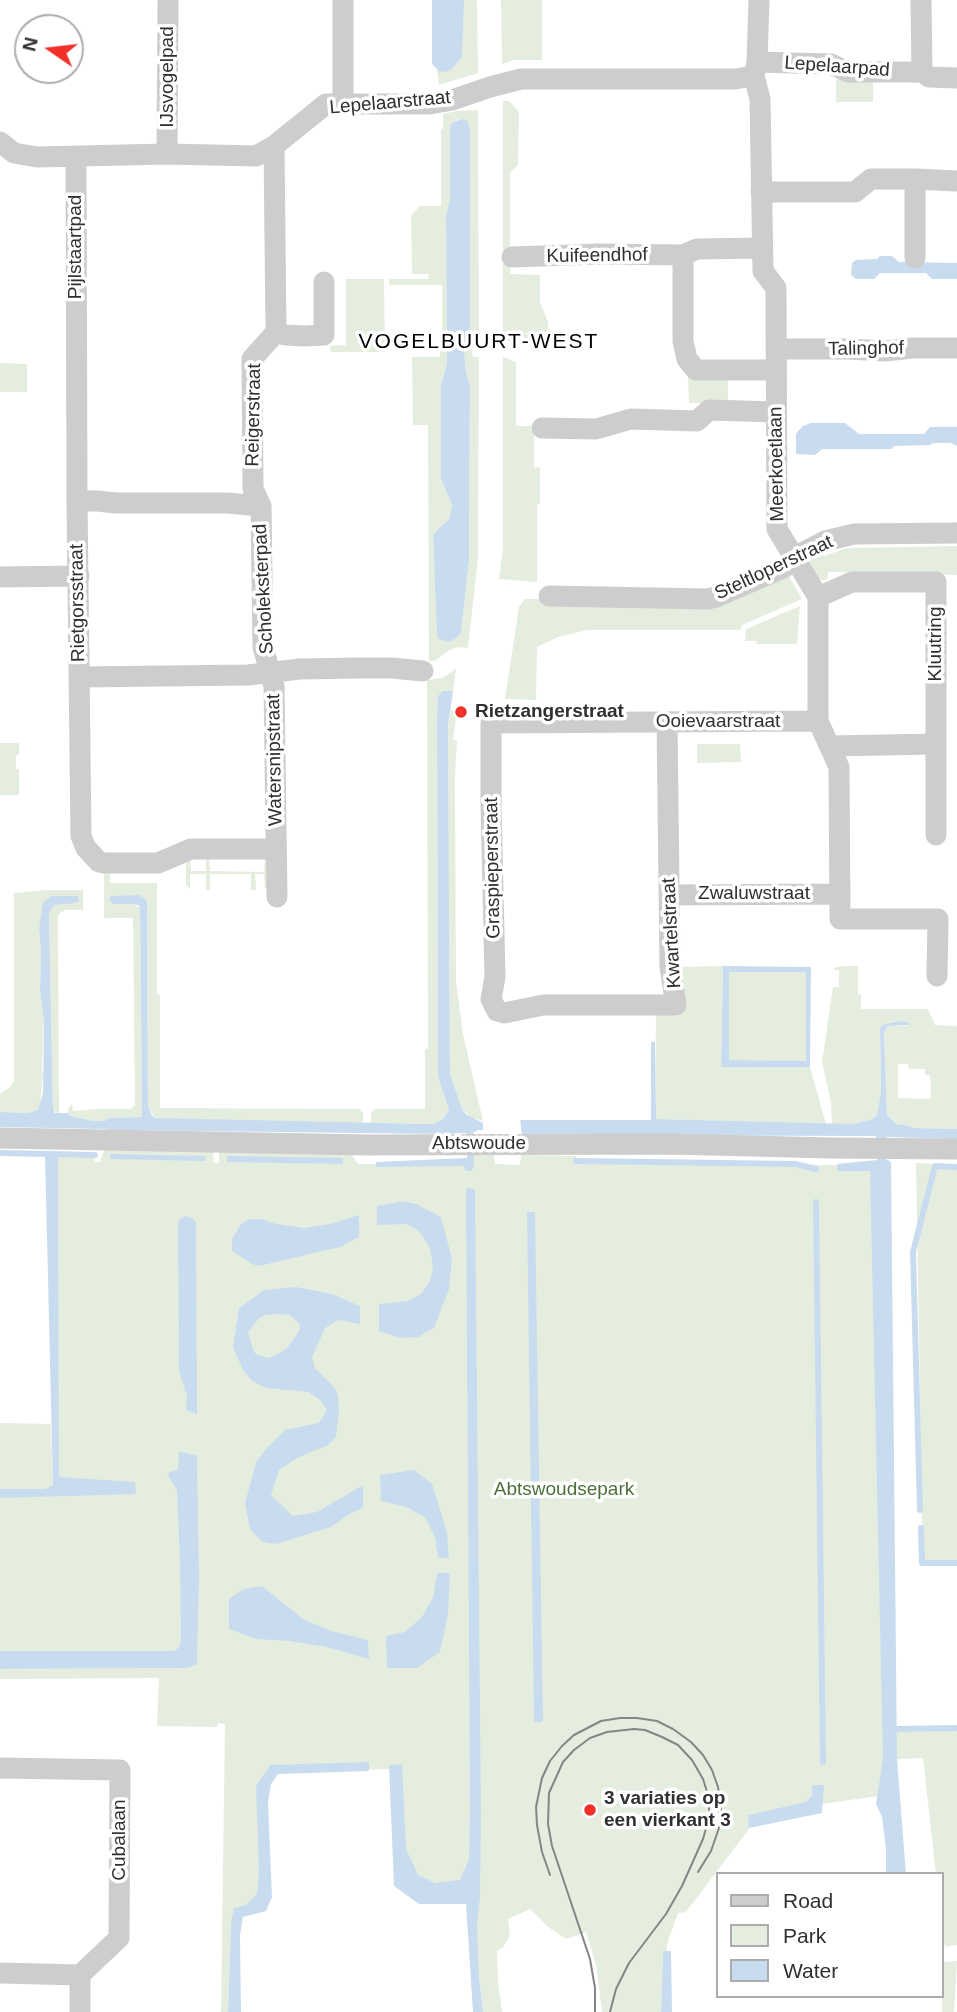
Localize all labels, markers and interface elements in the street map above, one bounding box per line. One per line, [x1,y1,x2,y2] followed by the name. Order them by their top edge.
[14,14,84,84] north arrow
[157,26,179,128] street label: IJsvogelpad
[18,35,42,53] text: N
[784,52,890,82] street label: Lepelaarpad
[329,86,451,120] street label: Lepelaarstraat
[65,195,87,299] street label: Pijlstaartpad
[546,244,648,268] street label: Kuifeendhof
[360,329,598,355] district label: VOGELBUURT-WEST
[828,337,904,361] street label: Talinghof
[242,363,266,467] street label: Reigerstraat
[765,406,789,522] street label: Meerkoetlaan
[249,523,279,655] street label: Scholeksterpad
[711,531,837,605] street label: Steltloperstraat
[66,544,90,662] street label: Rietgorsstraat
[925,607,947,681] street label: Kluutring
[262,694,288,826] street label: Watersnipstraat
[475,701,624,723] place label: Rietzangerstraat
[453,704,469,720] marker: Rietzangerstraat
[656,711,780,733] street label: Ooievaarstraat
[480,797,506,939] street label: Graspieperstraat
[658,877,686,989] street label: Kwartelstraat
[698,883,810,905] street label: Zwaluwstraat
[432,1133,526,1155] street label: Abtswoude
[494,1479,634,1501] park label: Abtswoudsepark
[604,1788,731,1832] place label: 3 variaties op een vierkant 3
[109,1799,131,1881] street label: Cubalaan
[582,1802,598,1818] marker: 3 variaties op een vierkant 3
[716,1872,943,1998] legend
[783,1889,833,1912] text: Road
[783,1924,826,1947] text: Park
[783,1959,838,1982] text: Water

